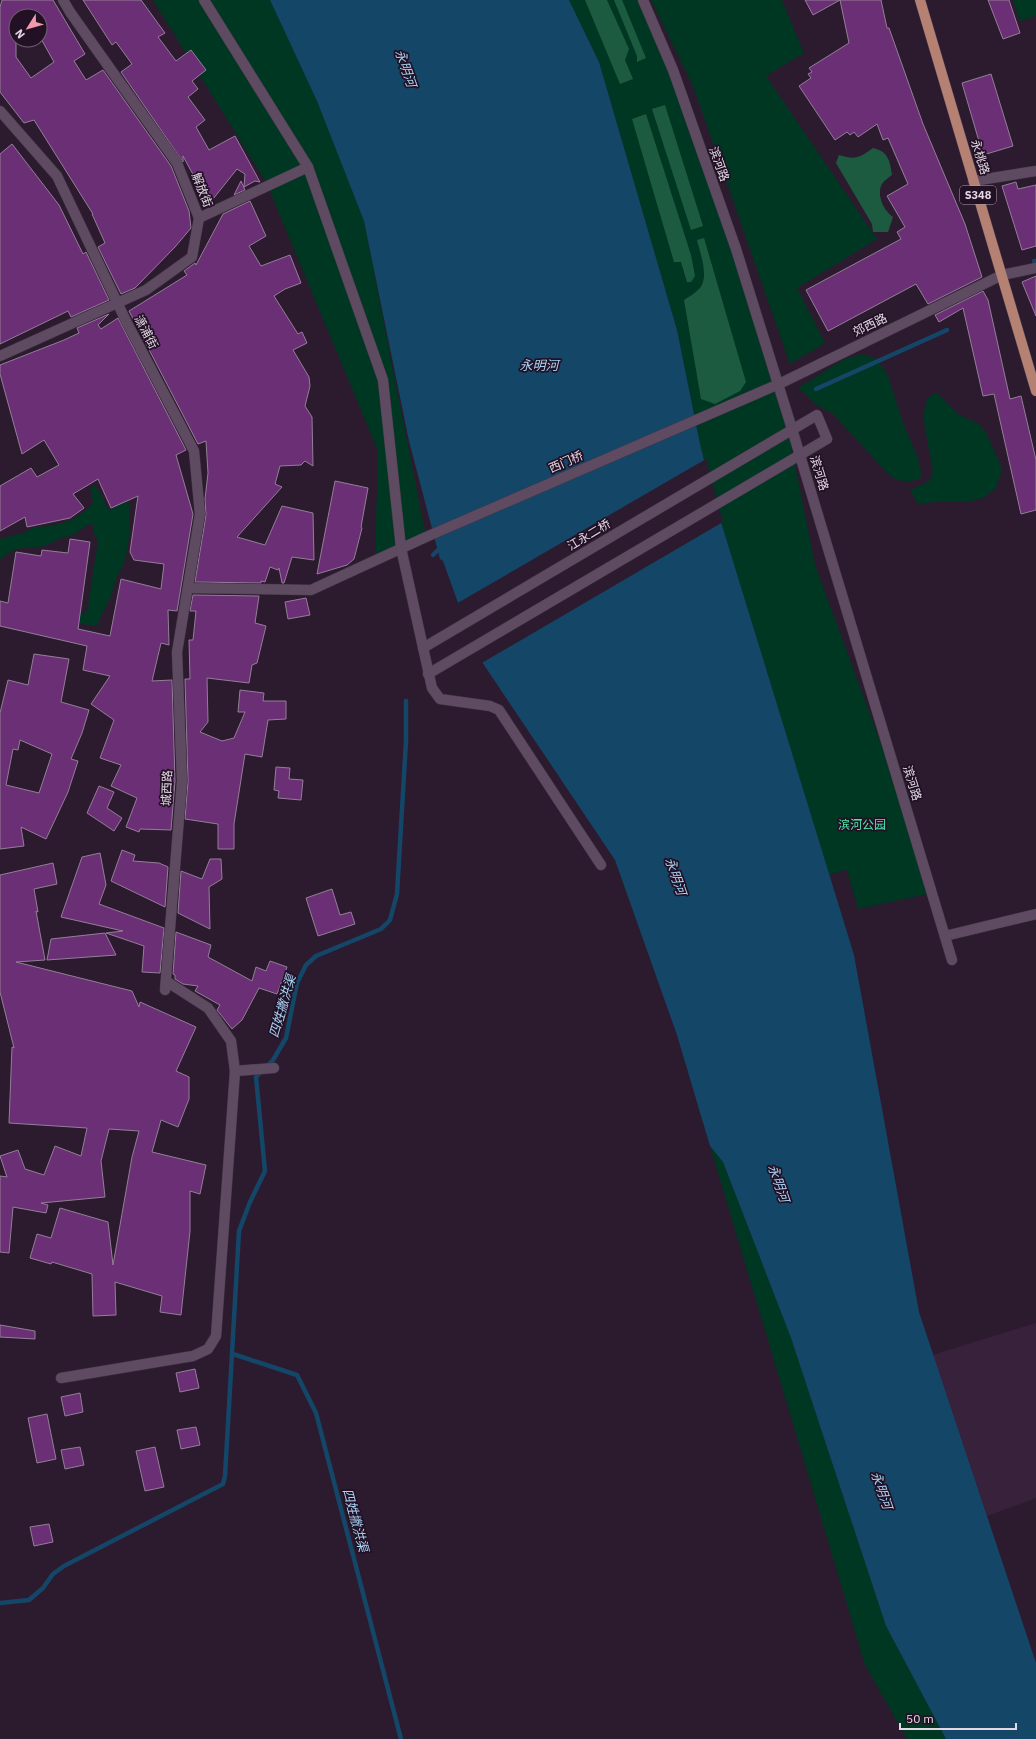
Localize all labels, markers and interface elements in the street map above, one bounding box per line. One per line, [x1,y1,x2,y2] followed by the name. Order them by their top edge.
[8,8,48,48] north arrow
[12,27,28,41] text: N
[391,47,421,92] water label: 永明河
[968,137,993,176] street label: 永桃路
[706,144,733,183] street label: 滨河路
[189,170,216,209] street label: 解放街
[960,186,996,204] road number: S348
[850,310,889,339] street label: 郊西路
[131,312,162,351] street label: 潇浦街
[519,357,561,374] water label: 永明河
[546,448,585,475] street label: 西门桥
[807,453,832,492] street label: 滨河路
[564,516,613,553] street label: 江永二桥
[900,763,925,802] street label: 滨河路
[158,770,175,806] street label: 城西路
[838,817,886,832] park label: 滨河公园
[661,855,691,900] water label: 永明河
[265,971,300,1040] water label: 四姓撇洪渠
[764,1162,794,1207] water label: 永明河
[867,1469,897,1514] water label: 永明河
[339,1487,373,1556] water label: 四姓撇洪渠
[900,1705,1016,1731] scale bar
[906,1711,934,1726] text: 50 m

